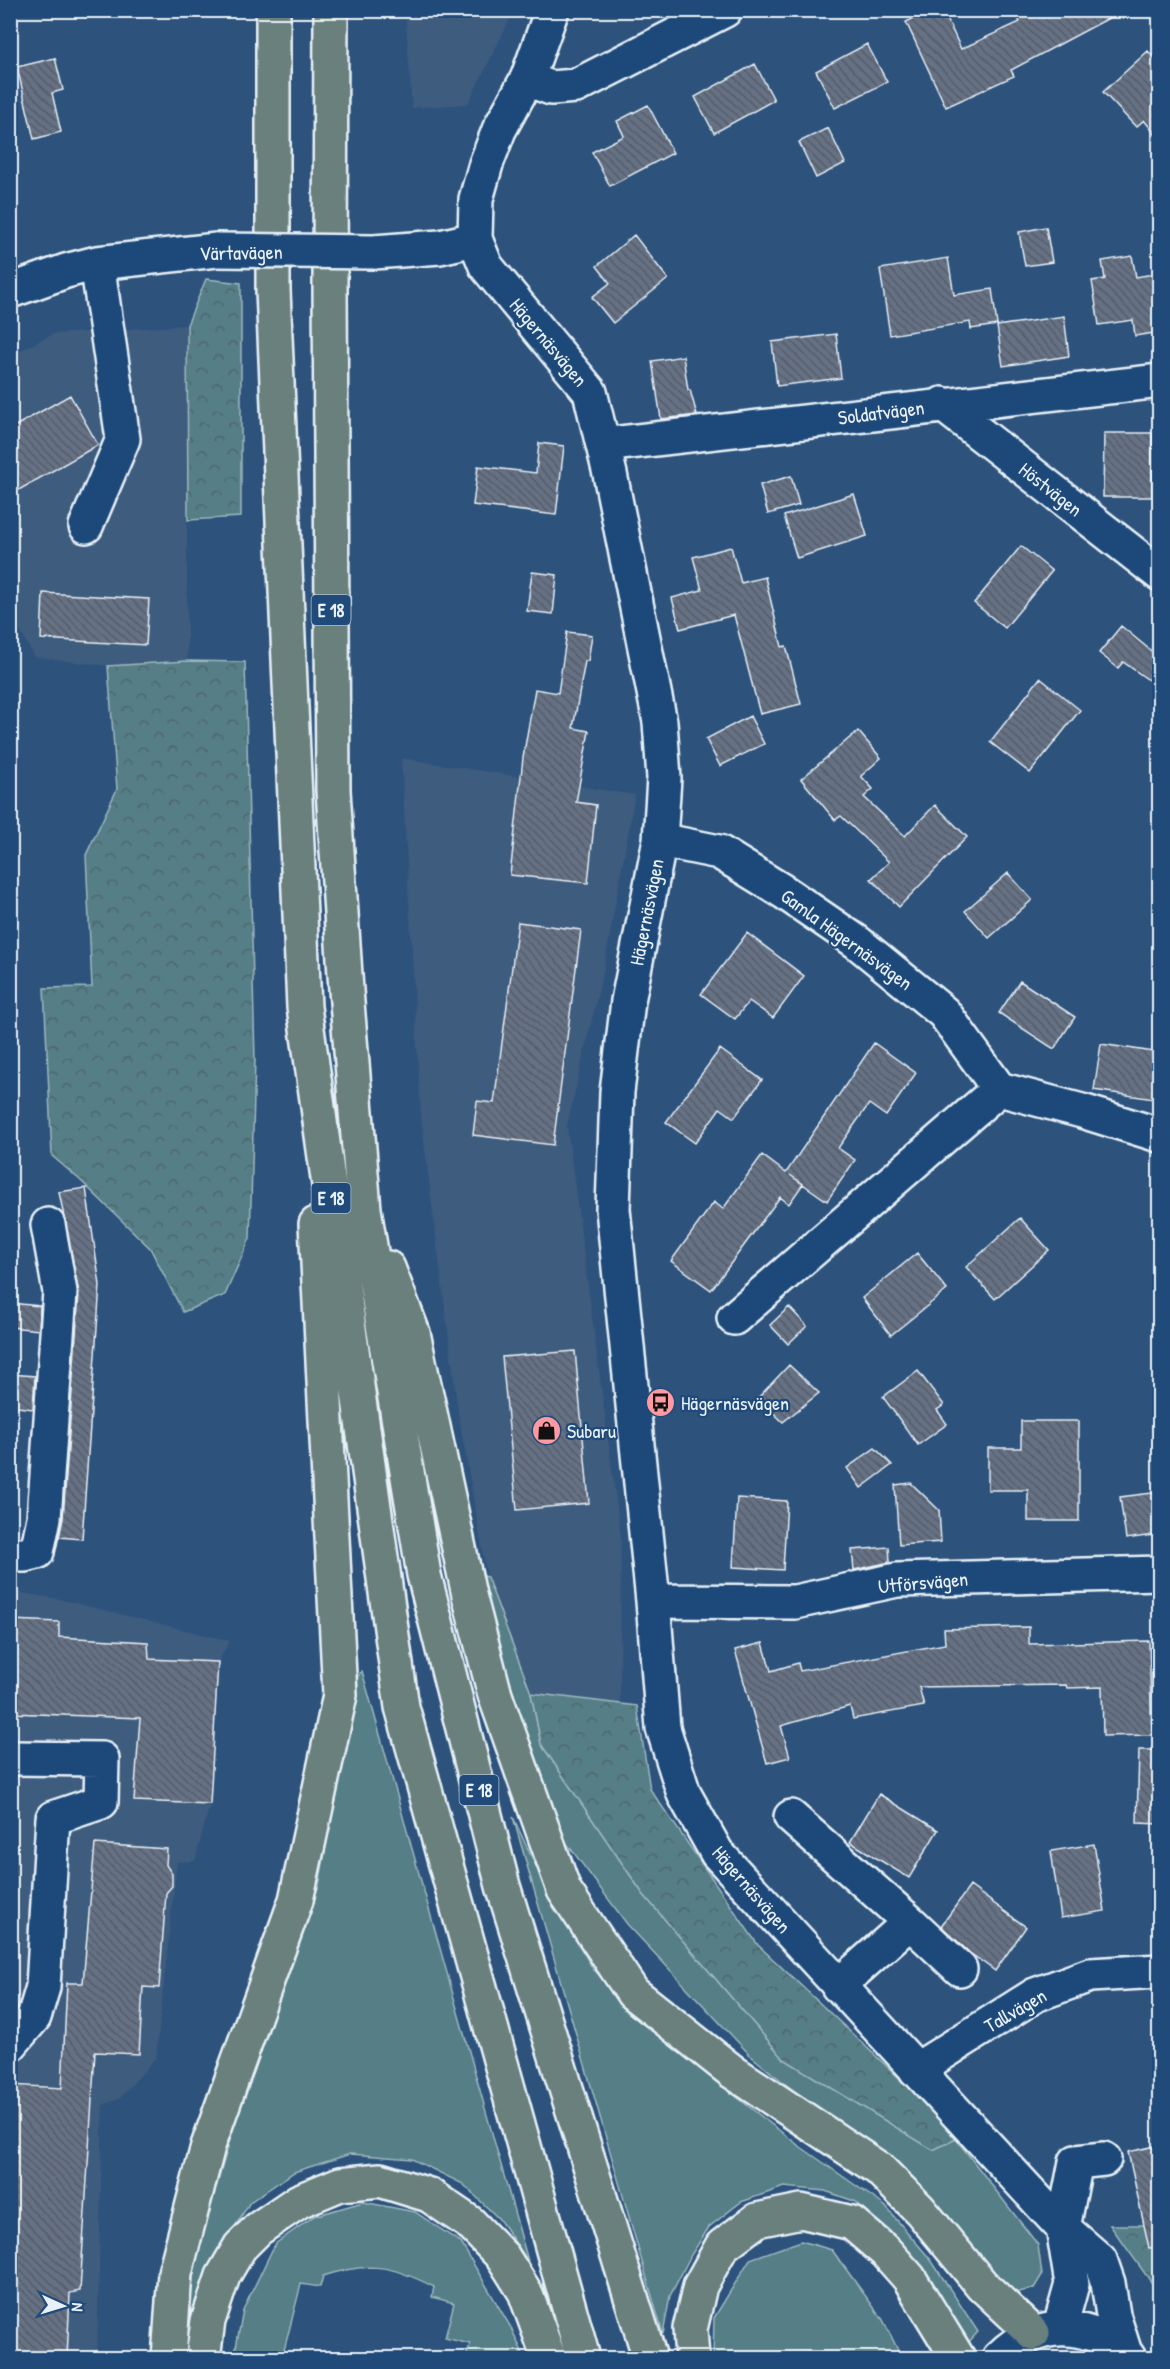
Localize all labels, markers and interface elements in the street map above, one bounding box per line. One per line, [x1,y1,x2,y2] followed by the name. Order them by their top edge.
[199,238,283,266] street label: Värtavägen
[504,292,594,392] street label: Hägernäsvägen
[836,393,926,431] street label: Soldatvägen
[1014,456,1088,522] street label: Höstvägen
[312,595,350,625] road number: E 18
[622,856,670,968] street label: Hägernäsvägen
[776,882,918,996] street label: Gamla Hägernäsvägen
[312,1183,350,1213] road number: E 18
[644,1386,676,1418] bus stop icon: Hägernäsvägen
[681,1389,789,1416] place label: Hägernäsvägen
[530,1414,562,1446] shop icon: Subaru
[567,1417,616,1444] place label: Subaru
[877,1565,969,1599] street label: Utförsvägen
[460,1775,498,1805] road number: E 18
[706,1839,798,1939] street label: Hägernäsvägen
[979,1981,1051,2039] street label: Tallvägen
[33,2276,93,2336] north arrow
[67,2302,89,2313] text: N

